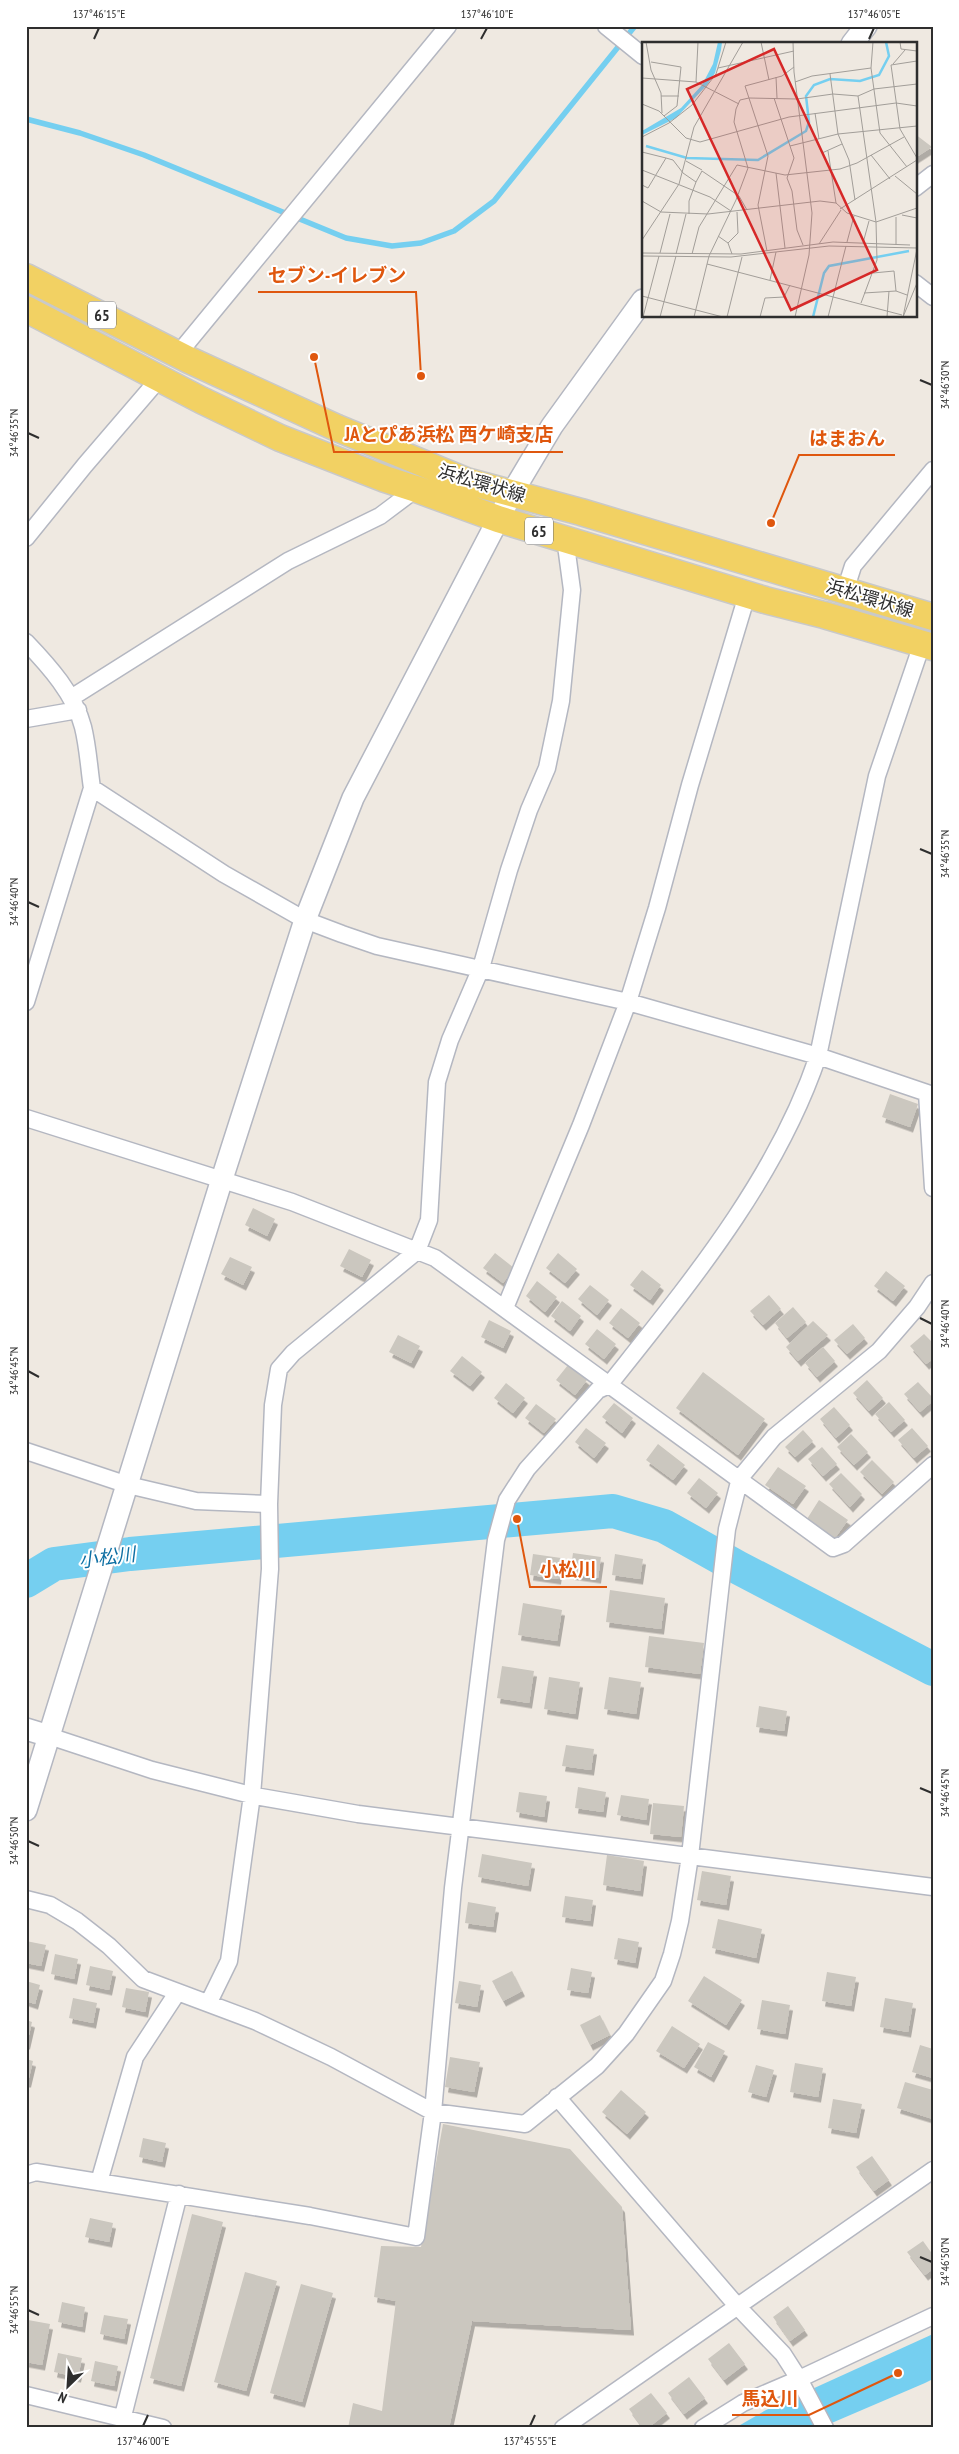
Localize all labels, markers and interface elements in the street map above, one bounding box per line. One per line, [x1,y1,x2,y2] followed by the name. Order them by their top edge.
[73,6,125,21] text: 137°46'15"E
[461,6,513,21] text: 137°46'10"E
[848,6,900,21] text: 137°46'05"E
[642,42,916,318] inset map
[258,258,416,292] callout: セブン-イレブン
[268,263,406,287] text: セブン-イレブン
[88,302,116,328] road number: 65
[937,361,952,409] text: 34°46'30"N
[6,409,21,457] text: 34°46'35"N
[334,418,563,452] callout: JAとぴあ浜松 西ケ崎支店
[799,421,895,455] callout: はまおん
[344,422,553,446] text: JAとぴあ浜松 西ケ崎支店
[809,426,885,450] text: はまおん
[436,459,528,507] street label: 浜松環状線
[525,518,553,544] road number: 65
[824,574,916,622] street label: 浜松環状線
[937,830,952,878] text: 34°46'35"N
[6,878,21,926] text: 34°46'40"N
[937,1300,952,1348] text: 34°46'40"N
[6,1347,21,1395] text: 34°46'45"N
[77,1541,139,1572] water label: 小松川
[530,1553,607,1587] callout: 小松川
[539,1557,597,1581] text: 小松川
[937,1769,952,1817] text: 34°46'45"N
[6,1817,21,1865] text: 34°46'50"N
[937,2238,952,2286] text: 34°46'50"N
[6,2286,21,2334] text: 34°46'55"N
[42,2362,92,2412] north arrow
[732,2381,809,2415] callout: 馬込川
[741,2386,799,2410] text: 馬込川
[55,2388,70,2408] text: N
[117,2433,169,2448] text: 137°46'00"E
[504,2433,556,2448] text: 137°45'55"E

